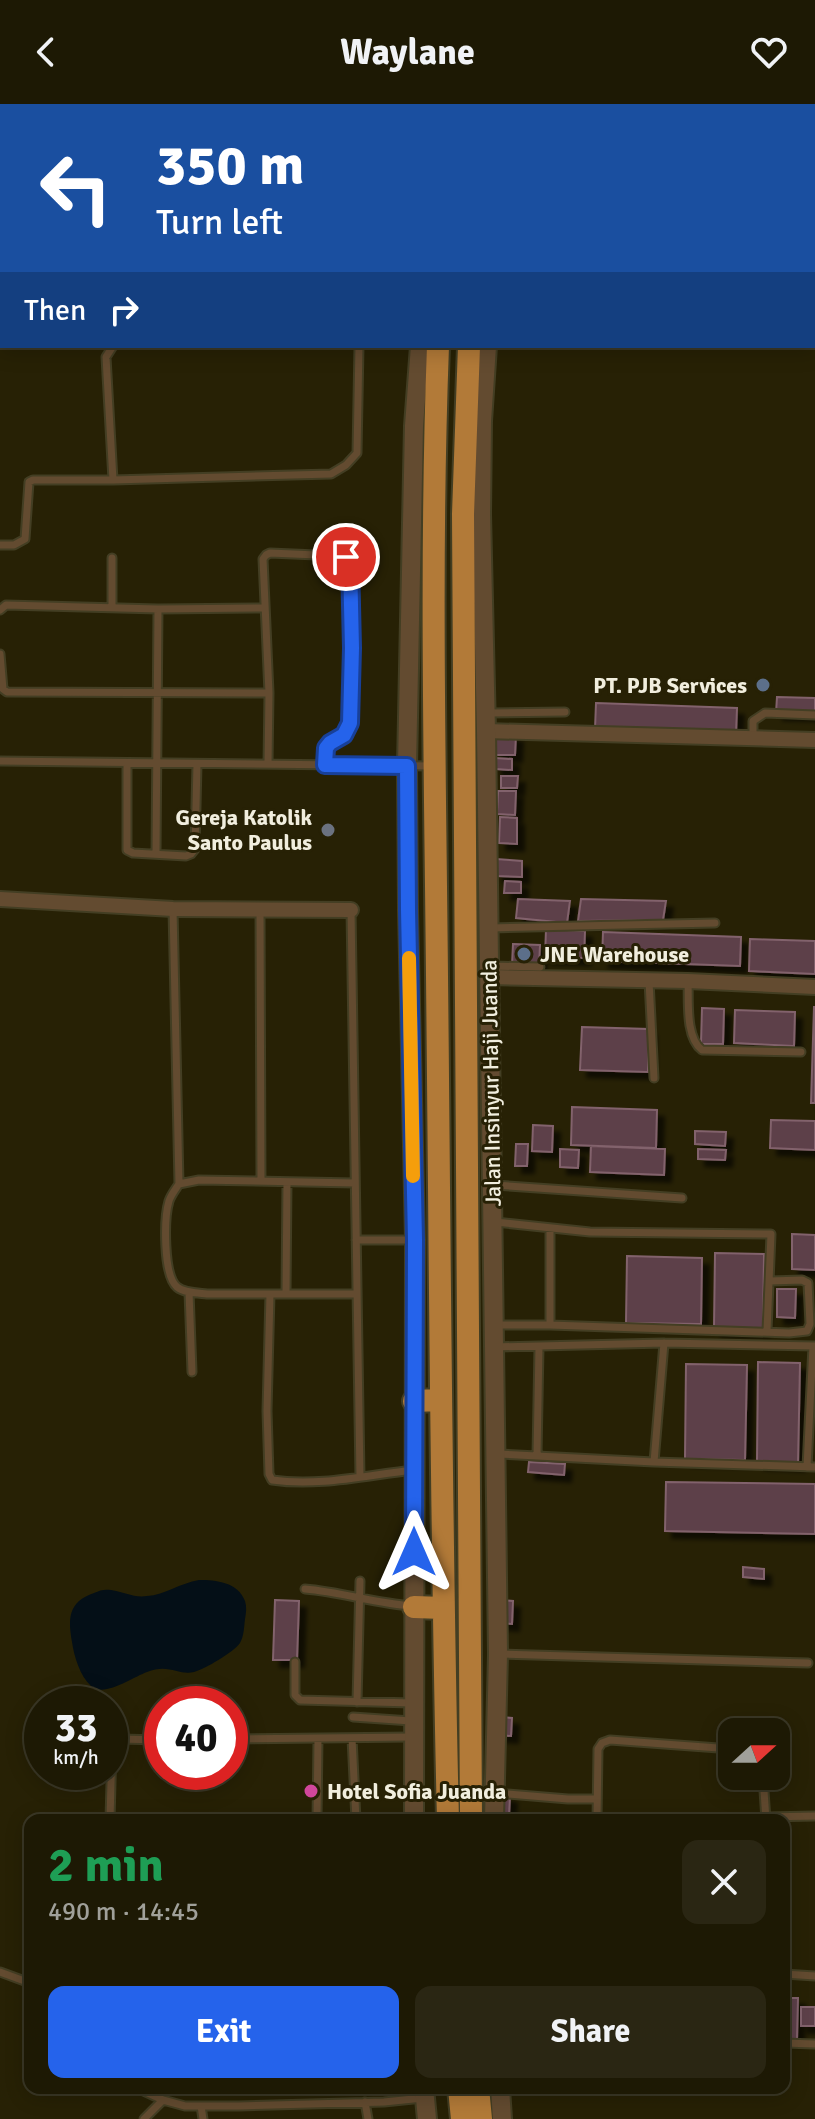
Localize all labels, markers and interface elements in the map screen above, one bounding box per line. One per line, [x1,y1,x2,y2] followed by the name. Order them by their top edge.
[24,30,68,74] icon: back
[340,30,475,75] text: Waylane
[747,30,791,74] icon: heart
[156,131,304,200] text: 350 m
[24,136,128,240] icon: left
[156,200,283,245] text: Turn left
[102,288,146,332] icon: right
[24,292,86,329] text: Then
[312,523,380,591] pin
[324,535,368,579] icon: arrive
[593,672,747,699] place label: PT. PJB Services
[754,676,772,694] marker: PT. PJB Services
[176,804,312,856] place label: Gereja Katolik Santo Paulus
[319,821,337,839] marker: Gereja Katolik Santo Paulus
[540,941,689,968] place label: JNE Warehouse
[515,945,533,963] marker: JNE Warehouse
[475,959,507,1207] street label: Jalan Insinyur Haji Juanda
[372,1510,456,1594] position arrow
[144,1686,248,1790] speed limit sign: 40
[54,1703,98,1753] text: 33
[718,1718,790,1790] north arrow
[718,1718,790,1790] map controls
[53,1745,99,1770] text: km/h
[327,1778,506,1805] place label: Hotel Sofia Juanda
[302,1782,320,1800] marker: Hotel Sofia Juanda
[48,1836,164,1895] text: 2 min
[682,1840,766,1924] button: close
[48,1896,199,1928] text: 490 m · 14:45
[48,1986,399,2078] button: Exit
[415,1986,766,2078] button: Share

